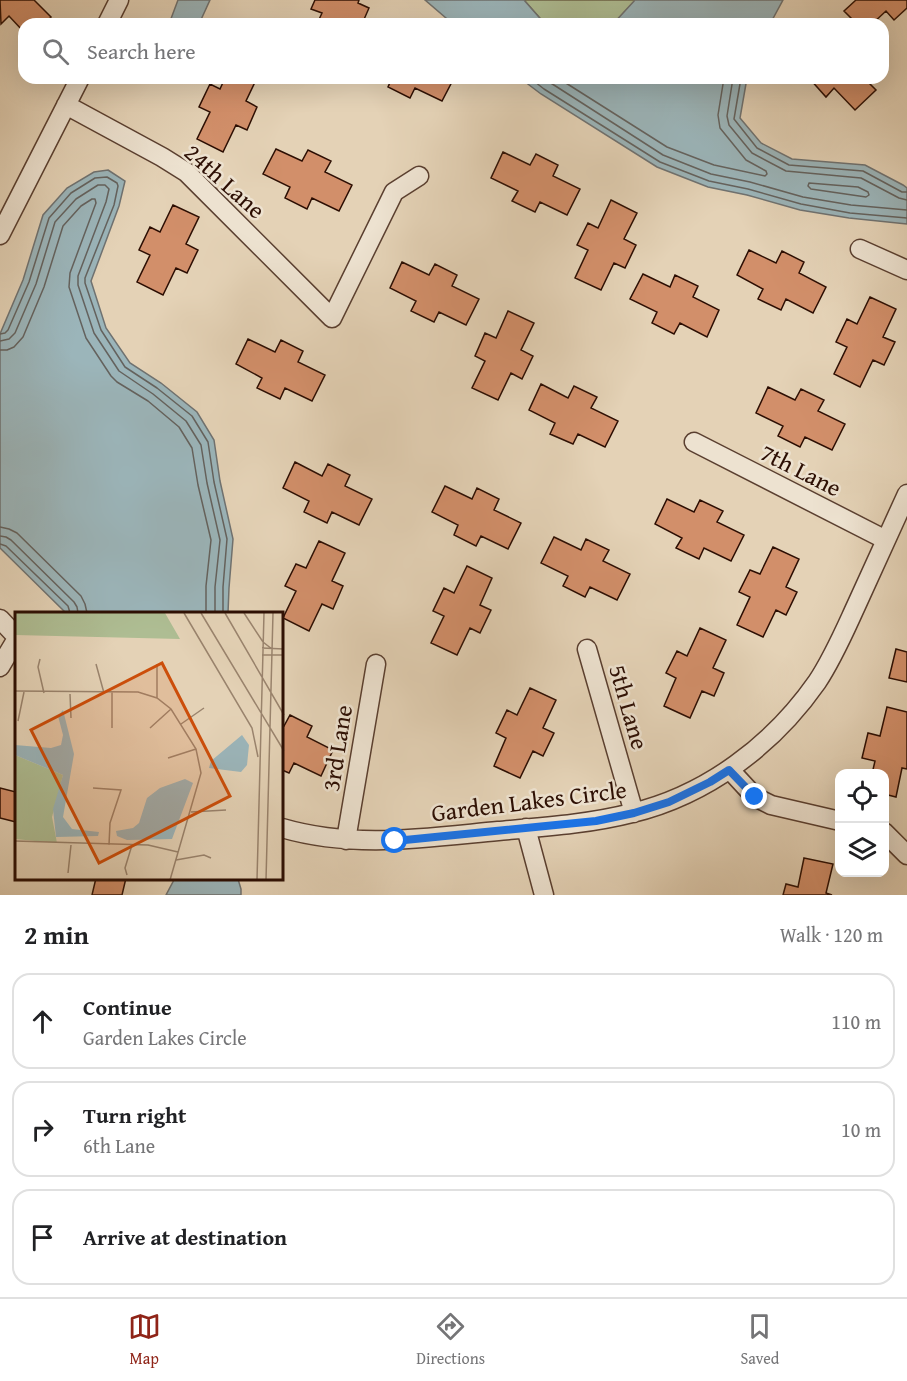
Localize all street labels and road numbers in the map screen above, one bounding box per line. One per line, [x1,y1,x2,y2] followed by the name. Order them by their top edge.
[177,135,273,227] street label: 24th Lane
[754,435,848,505] street label: 7th Lane
[600,661,658,753] street label: 5th Lane
[313,702,361,794] street label: 3rd Lane
[429,772,629,830] street label: Garden Lakes Circle

